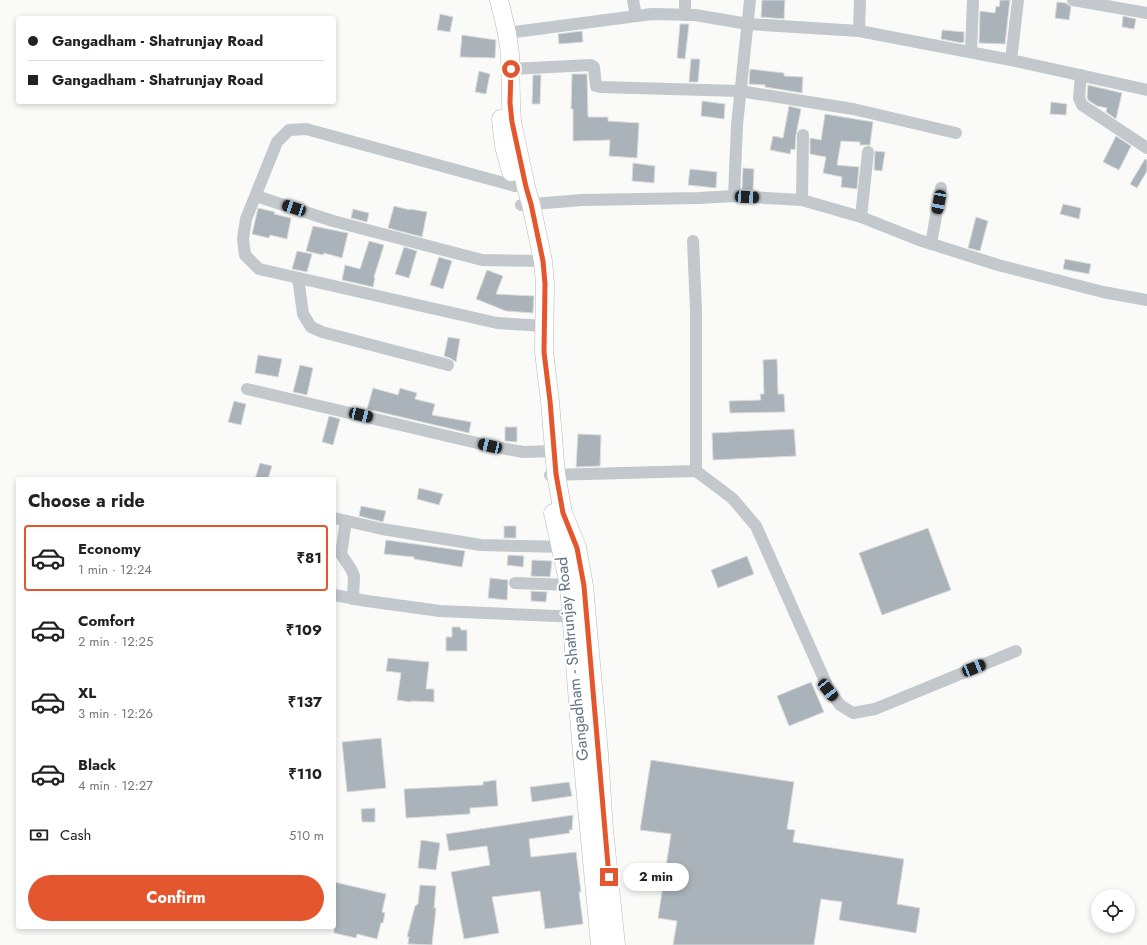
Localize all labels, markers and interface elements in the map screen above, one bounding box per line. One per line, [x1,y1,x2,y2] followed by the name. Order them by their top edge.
[52,30,263,52] text: Gangadham - Shatrunjay Road
[502,60,520,78] route start
[52,69,263,91] text: Gangadham - Shatrunjay Road
[931,189,947,215] car
[735,190,759,204] car
[281,199,307,217] car
[348,406,374,424] car
[477,437,503,455] car
[28,488,145,514] text: Choose a ride
[78,538,141,560] text: Economy
[30,540,66,576] icon: car
[296,547,322,569] text: ₹81
[550,556,594,762] street label: Gangadham - Shatrunjay Road
[78,560,152,579] text: 1 min · 12:24
[78,610,135,632] text: Comfort
[30,612,66,648] icon: car
[286,619,322,641] text: ₹109
[78,632,153,651] text: 2 min · 12:25
[961,658,987,678] car
[816,677,840,703] car
[78,682,96,704] text: XL
[30,684,66,720] icon: car
[288,691,322,713] text: ₹137
[78,704,153,723] text: 3 min · 12:26
[78,754,116,776] text: Black
[30,756,66,792] icon: car
[288,763,322,785] text: ₹110
[78,776,153,795] text: 4 min · 12:27
[28,824,50,846] icon: cash
[60,824,91,846] text: Cash
[289,826,324,845] text: 510 m
[623,863,689,891] callout: 2 min
[639,867,673,886] text: 2 min
[600,868,618,886] route end
[28,875,324,921] button: Confirm
[1091,889,1135,933] map controls
[1091,889,1135,933] button: locate

